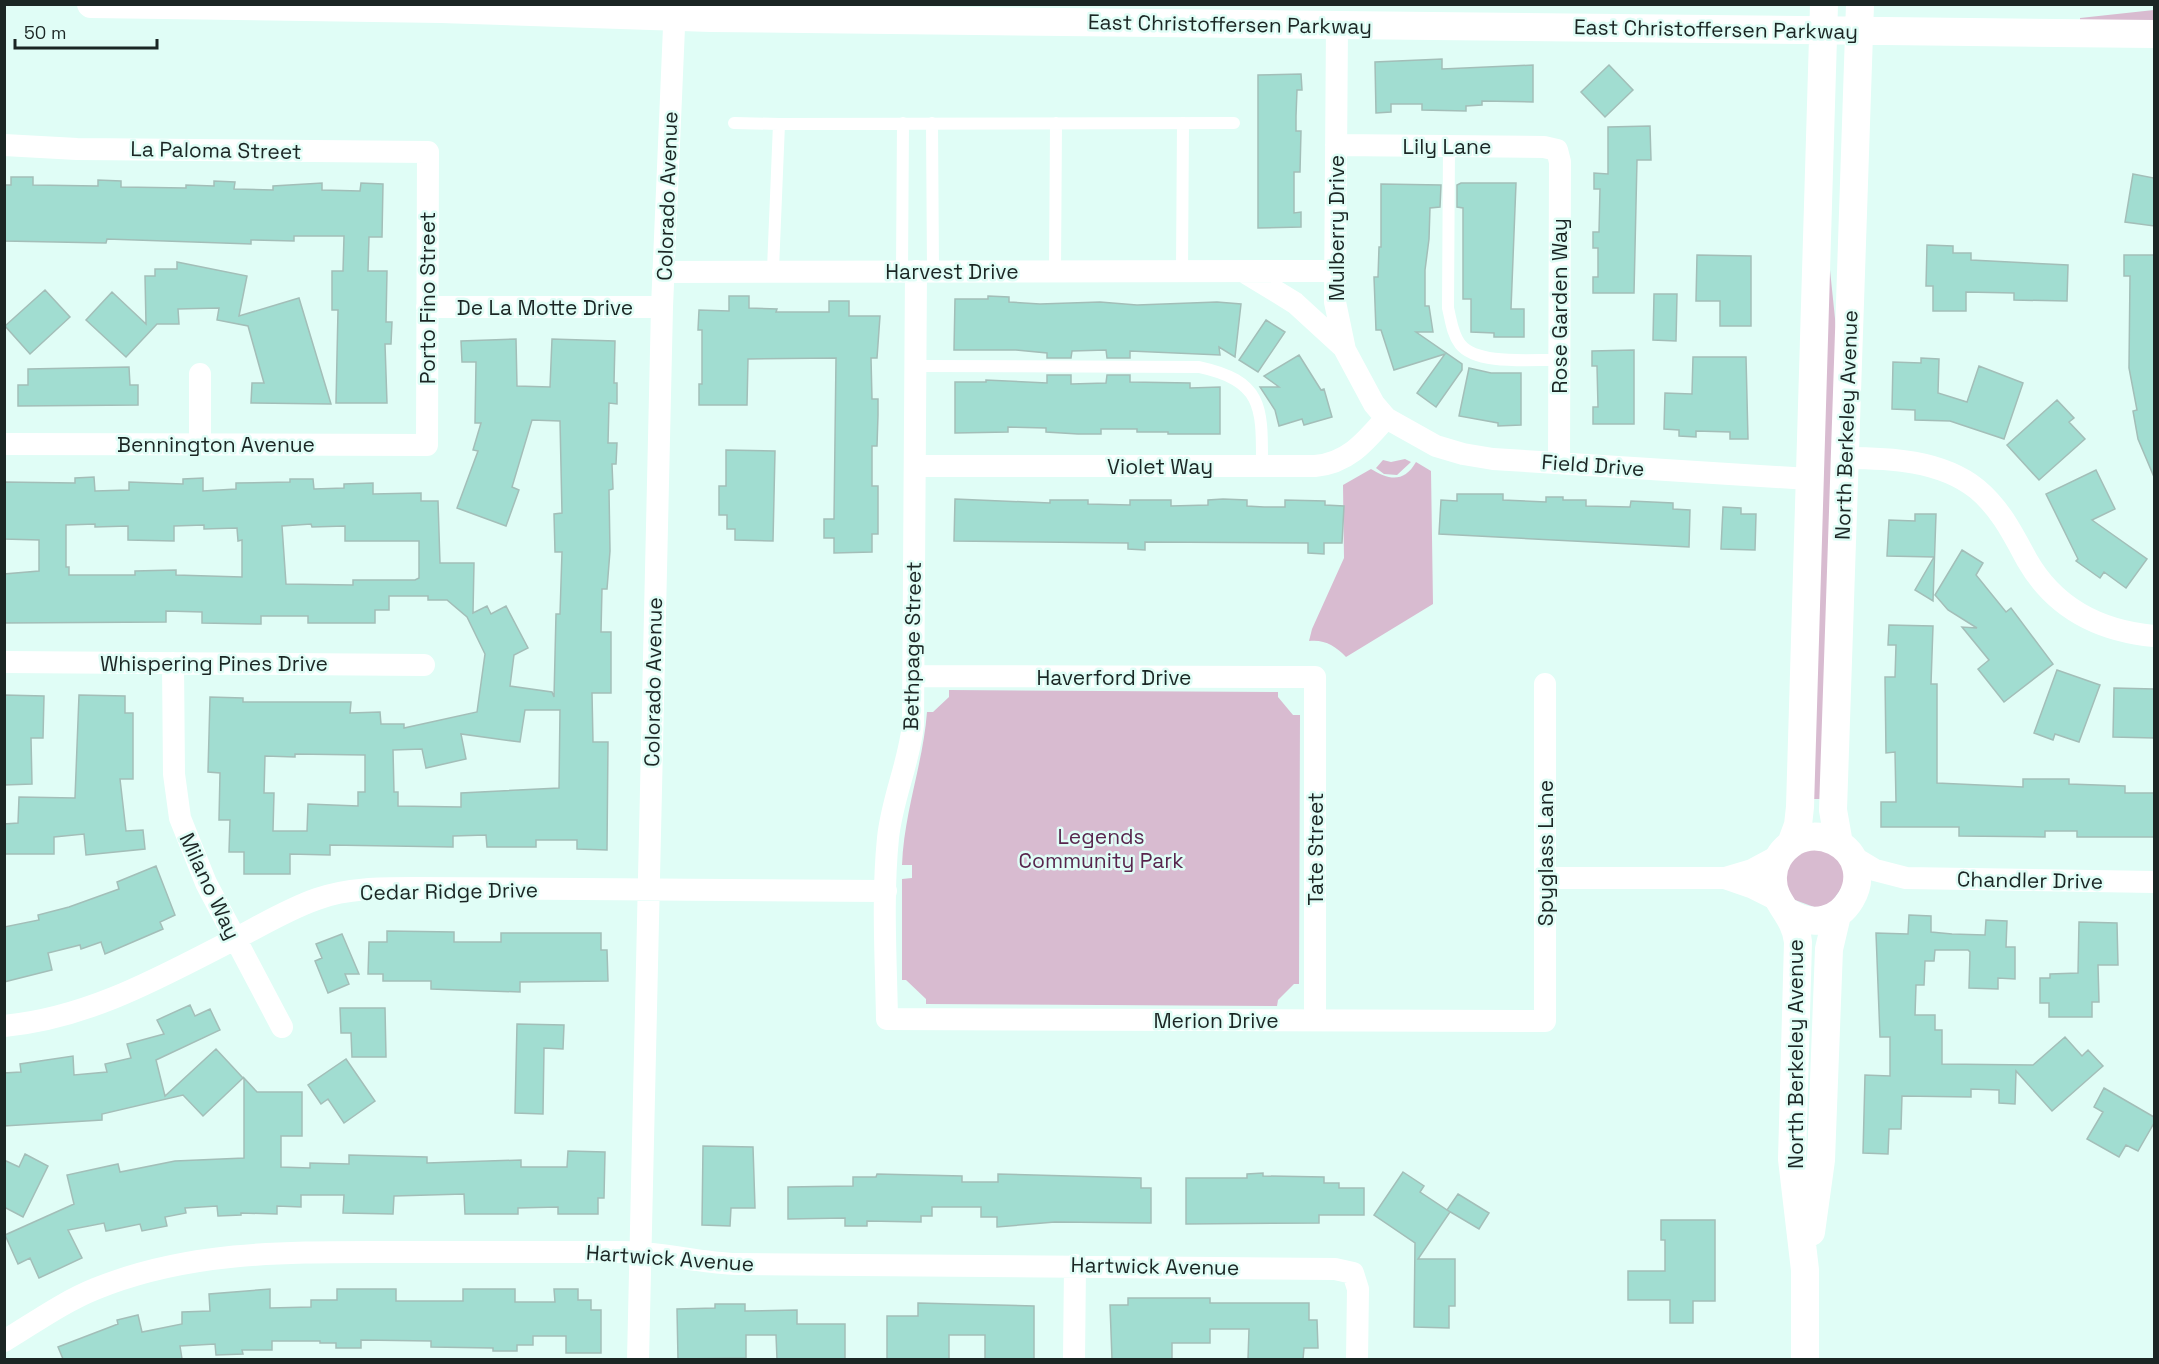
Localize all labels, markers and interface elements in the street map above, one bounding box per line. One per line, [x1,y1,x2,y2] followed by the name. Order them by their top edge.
[1088,8,1372,40] street label: East Christoffersen Parkway
[15,12,158,50] scale bar
[1574,13,1858,45] street label: East Christoffersen Parkway
[24,21,66,44] text: 50 m
[651,111,683,281] street label: Colorado Avenue
[1403,133,1491,160] street label: Lily Lane
[130,135,302,165] street label: La Paloma Street
[1323,155,1350,301] street label: Mulberry Drive
[414,212,441,384] street label: Porto Fino Street
[1546,218,1573,394] street label: Rose Garden Way
[885,258,1019,285] street label: Harvest Drive
[457,294,633,321] street label: De La Motte Drive
[1828,310,1864,540] street label: North Berkeley Avenue
[117,431,315,458] street label: Bennington Avenue
[1541,448,1645,482] street label: Field Drive
[1107,453,1213,480] street label: Violet Way
[897,561,927,731] street label: Bethpage Street
[638,597,668,767] street label: Colorado Avenue
[100,650,328,677] street label: Whispering Pines Drive
[1036,664,1192,691] street label: Haverford Drive
[1532,780,1559,926] street label: Spyglass Lane
[1302,792,1329,906] street label: Tate Street
[1019,823,1183,874] park label: Legends Community Park
[174,828,246,944] street label: Milano Way
[1957,865,2103,895] street label: Chandler Drive
[360,876,538,906] street label: Cedar Ridge Drive
[1782,939,1809,1169] street label: North Berkeley Avenue
[1153,1007,1279,1034] street label: Merion Drive
[585,1239,755,1277] street label: Hartwick Avenue
[1071,1251,1239,1281] street label: Hartwick Avenue

